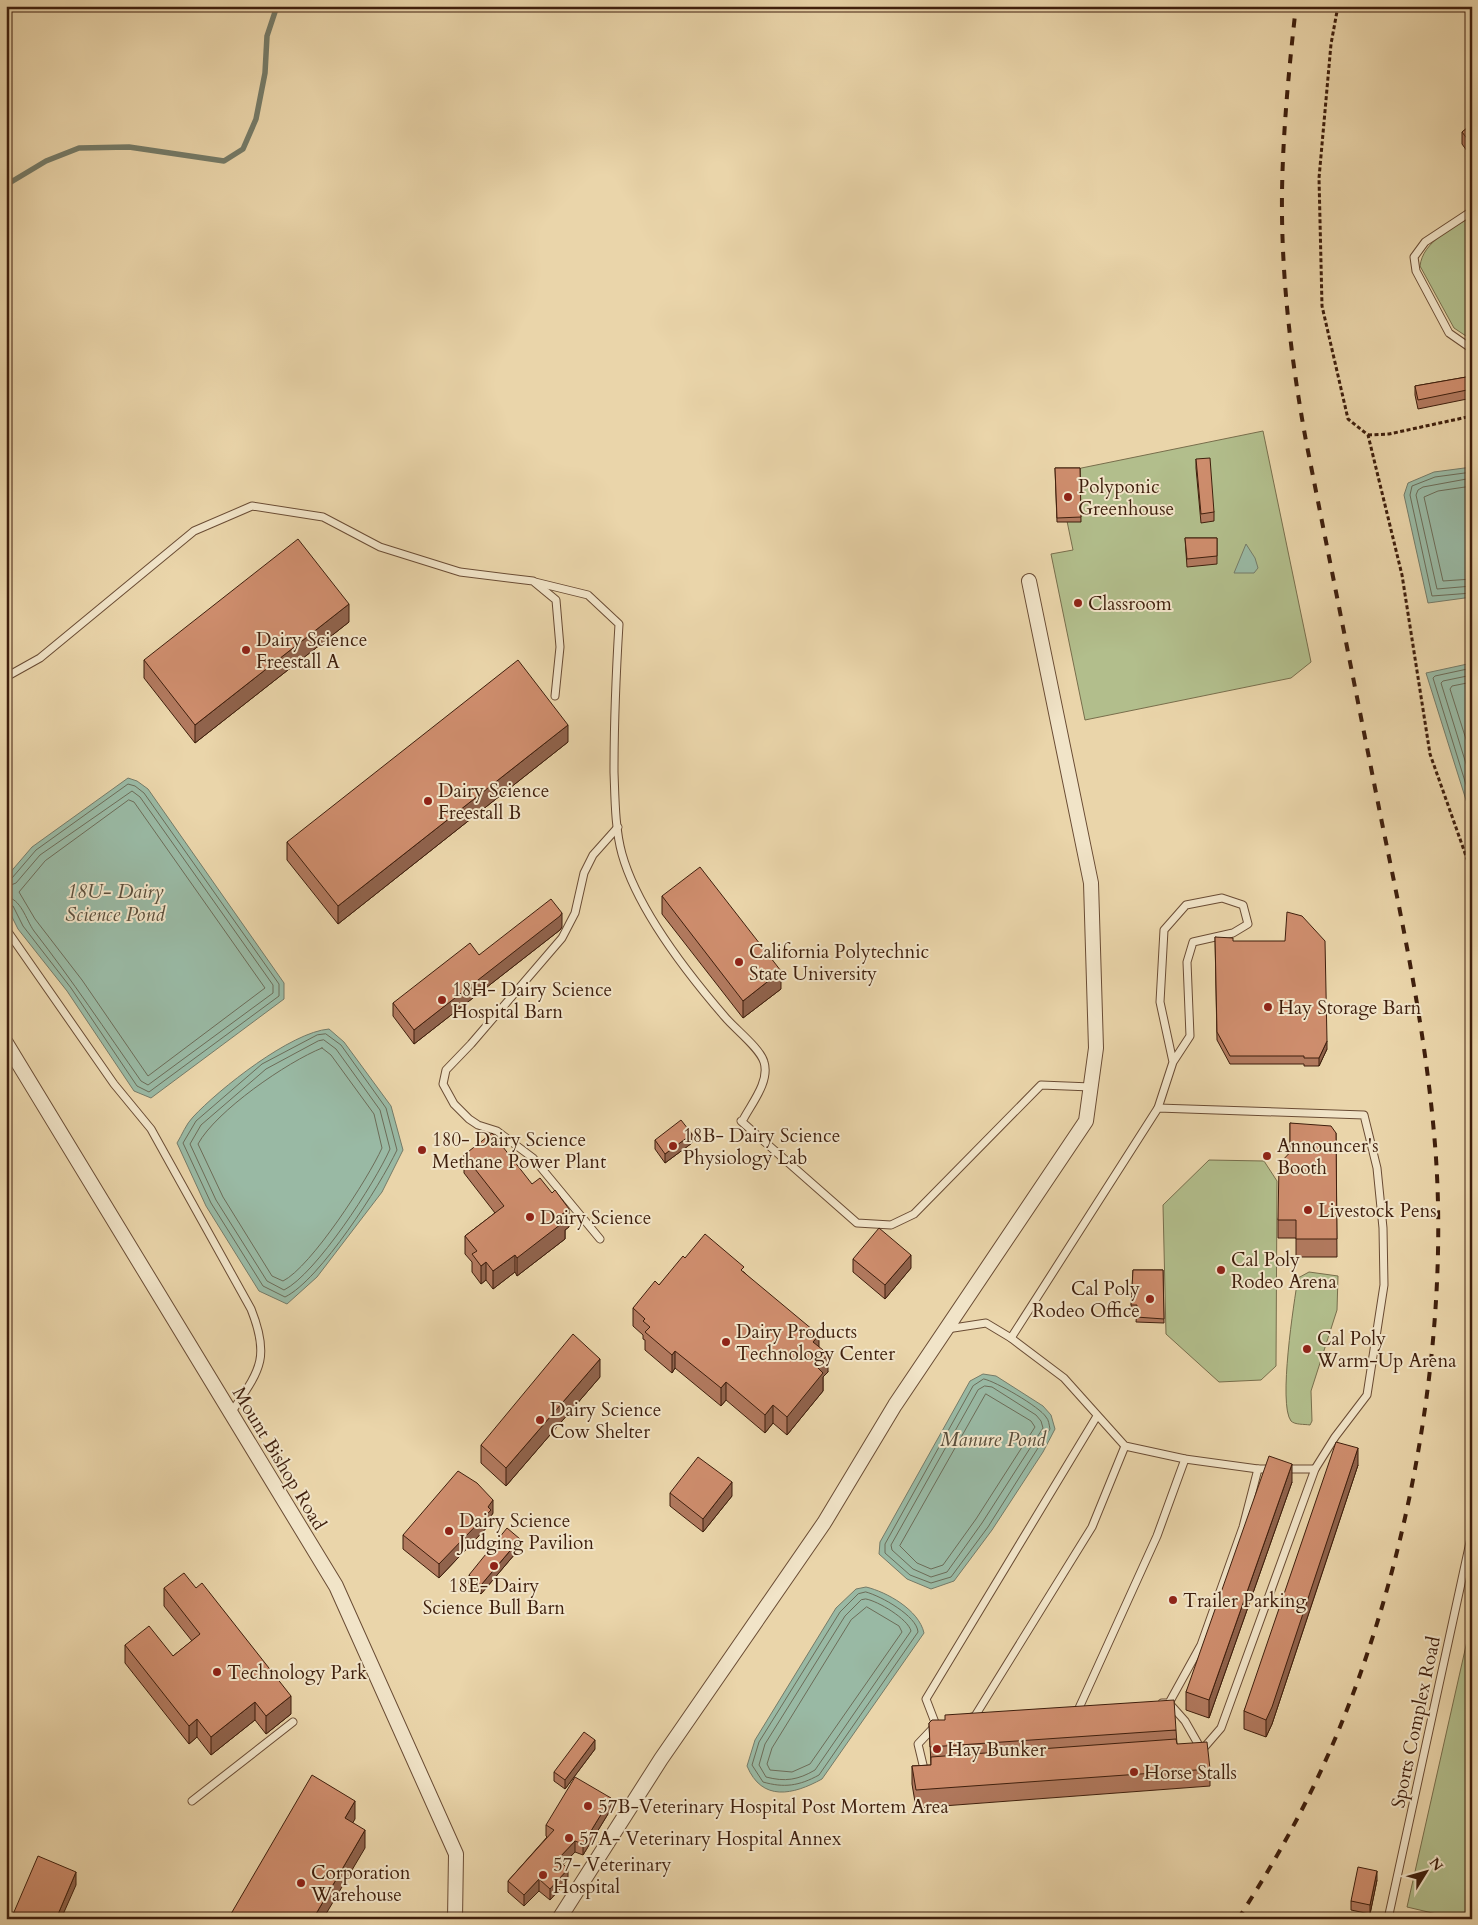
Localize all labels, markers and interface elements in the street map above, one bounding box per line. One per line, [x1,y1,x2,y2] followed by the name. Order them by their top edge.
[1078,474,1174,522] place label: Polyponic Greenhouse
[1062,491,1074,503] marker: Polyponic Greenhouse
[1088,591,1173,617] place label: Classroom
[1072,597,1084,609] marker: Classroom
[256,627,367,675] place label: Dairy Science Freestall A
[240,644,252,656] marker: Dairy Science Freestall A
[438,778,549,826] place label: Dairy Science Freestall B
[422,795,434,807] marker: Dairy Science Freestall B
[65,878,166,928] water label: 18U- Dairy Science Pond
[749,939,930,987] place label: California Polytechnic State University
[733,956,745,968] marker: California Polytechnic State University
[452,977,612,1025] place label: 18H- Dairy Science Hospital Barn
[436,994,448,1006] marker: 18H- Dairy Science Hospital Barn
[1278,995,1422,1021] place label: Hay Storage Barn
[1262,1001,1274,1013] marker: Hay Storage Barn
[683,1123,840,1171] place label: 18B- Dairy Science Physiology Lab
[432,1127,606,1175] place label: 180- Dairy Science Methane Power Plant
[1277,1133,1379,1181] place label: Announcer's Booth
[667,1140,679,1152] marker: 18B- Dairy Science Physiology Lab
[416,1144,428,1156] marker: 180- Dairy Science Methane Power Plant
[1261,1150,1273,1162] marker: Announcer's Booth
[1318,1198,1437,1224] place label: Livestock Pens
[1302,1204,1314,1216] marker: Livestock Pens
[540,1205,651,1231] place label: Dairy Science
[524,1211,536,1223] marker: Dairy Science
[1231,1247,1337,1295] place label: Cal Poly Rodeo Arena
[1215,1264,1227,1276] marker: Cal Poly Rodeo Arena
[1032,1276,1140,1324] place label: Cal Poly Rodeo Office
[1144,1293,1156,1305] marker: Cal Poly Rodeo Office
[736,1319,895,1367] place label: Dairy Products Technology Center
[1316,1326,1456,1374] place label: Cal Poly Warm-Up Arena
[720,1336,732,1348] marker: Dairy Products Technology Center
[1301,1343,1313,1355] marker: Cal Poly Warm-Up Arena
[226,1382,332,1535] street label: Mount Bishop Road
[550,1397,661,1445] place label: Dairy Science Cow Shelter
[534,1414,546,1426] marker: Dairy Science Cow Shelter
[940,1426,1047,1453] water label: Manure Pond
[456,1508,594,1556] place label: Dairy Science Judging Pavilion
[443,1525,455,1537] marker: Dairy Science Judging Pavilion
[488,1560,500,1572] marker: 18E- Dairy Science Bull Barn
[423,1573,565,1621] place label: 18E- Dairy Science Bull Barn
[1183,1588,1307,1614] place label: Trailer Parking
[1167,1594,1179,1606] marker: Trailer Parking
[1385,1634,1447,1811] street label: Sports Complex Road
[227,1660,368,1686] place label: Technology Park
[211,1666,223,1678] marker: Technology Park
[947,1737,1046,1763] place label: Hay Bunker
[931,1743,943,1755] marker: Hay Bunker
[1144,1760,1237,1786] place label: Horse Stalls
[1128,1766,1140,1778] marker: Horse Stalls
[598,1794,949,1820] place label: 57B-Veterinary Hospital Post Mortem Area
[582,1800,594,1812] marker: 57B-Veterinary Hospital Post Mortem Area
[579,1826,842,1852] place label: 57A- Veterinary Hospital Annex
[563,1832,575,1844] marker: 57A- Veterinary Hospital Annex
[1400,1848,1450,1898] north arrow
[553,1852,672,1900] place label: 57- Veterinary Hospital
[1425,1854,1447,1875] text: N
[310,1860,411,1908] place label: Corporation Warehouse
[537,1869,549,1881] marker: 57- Veterinary Hospital
[295,1877,307,1889] marker: Corporation Warehouse

